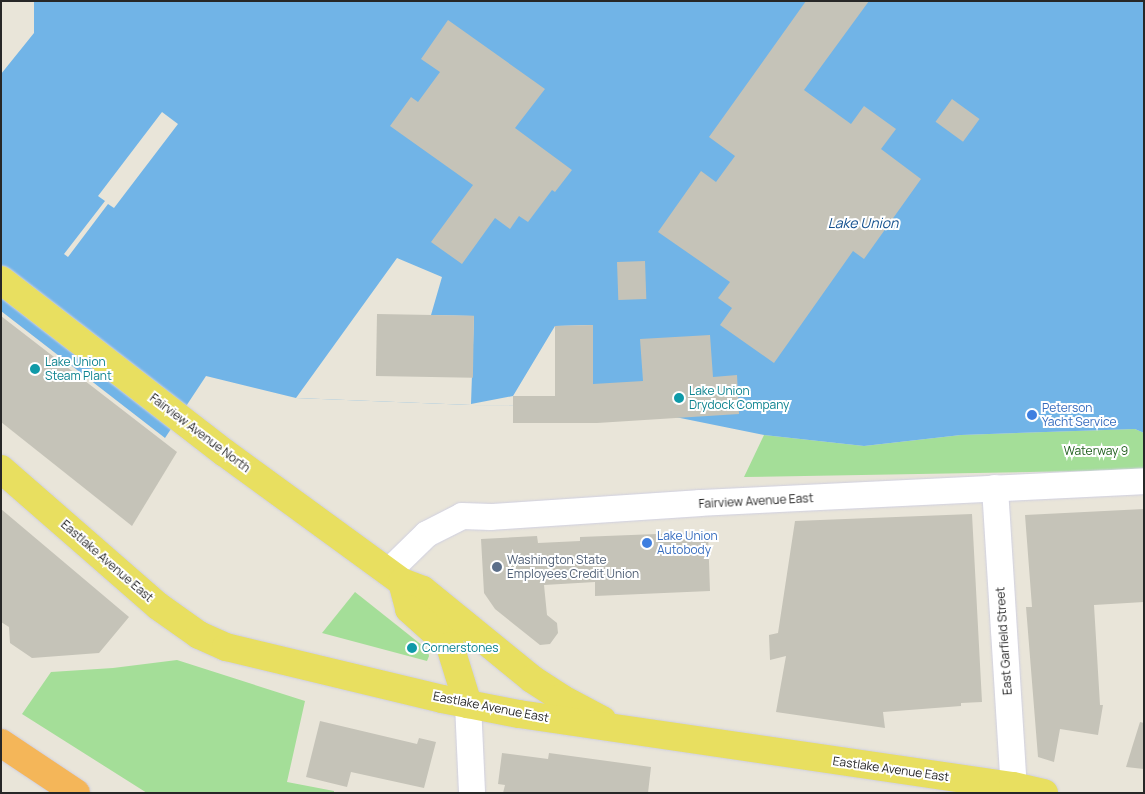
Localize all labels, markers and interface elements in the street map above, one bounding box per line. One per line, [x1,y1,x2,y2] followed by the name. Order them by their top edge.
[828,215,898,231] water label: Lake Union
[45,355,112,383] place label: Lake Union Steam Plant
[29,363,41,375] marker: Lake Union Steam Plant
[689,384,789,412] place label: Lake Union Drydock Company
[147,391,253,475] street label: Fairview Avenue North
[673,392,685,404] marker: Lake Union Drydock Company
[1042,401,1116,429] place label: Peterson Yacht Service
[1026,409,1038,421] marker: Peterson Yacht Service
[1064,444,1128,458] park label: Waterway 9
[698,491,814,511] street label: Fairview Avenue East
[58,517,156,605] street label: Eastlake Avenue East
[657,529,718,557] place label: Lake Union Autobody
[641,537,653,549] marker: Lake Union Autobody
[507,553,639,581] place label: Washington State Employees Credit Union
[491,561,503,573] marker: Washington State Employees Credit Union
[993,586,1015,696] street label: East Garfield Street
[422,641,499,655] place label: Cornerstones
[406,642,418,654] marker: Cornerstones
[432,689,550,725] street label: Eastlake Avenue East
[832,754,950,784] street label: Eastlake Avenue East

